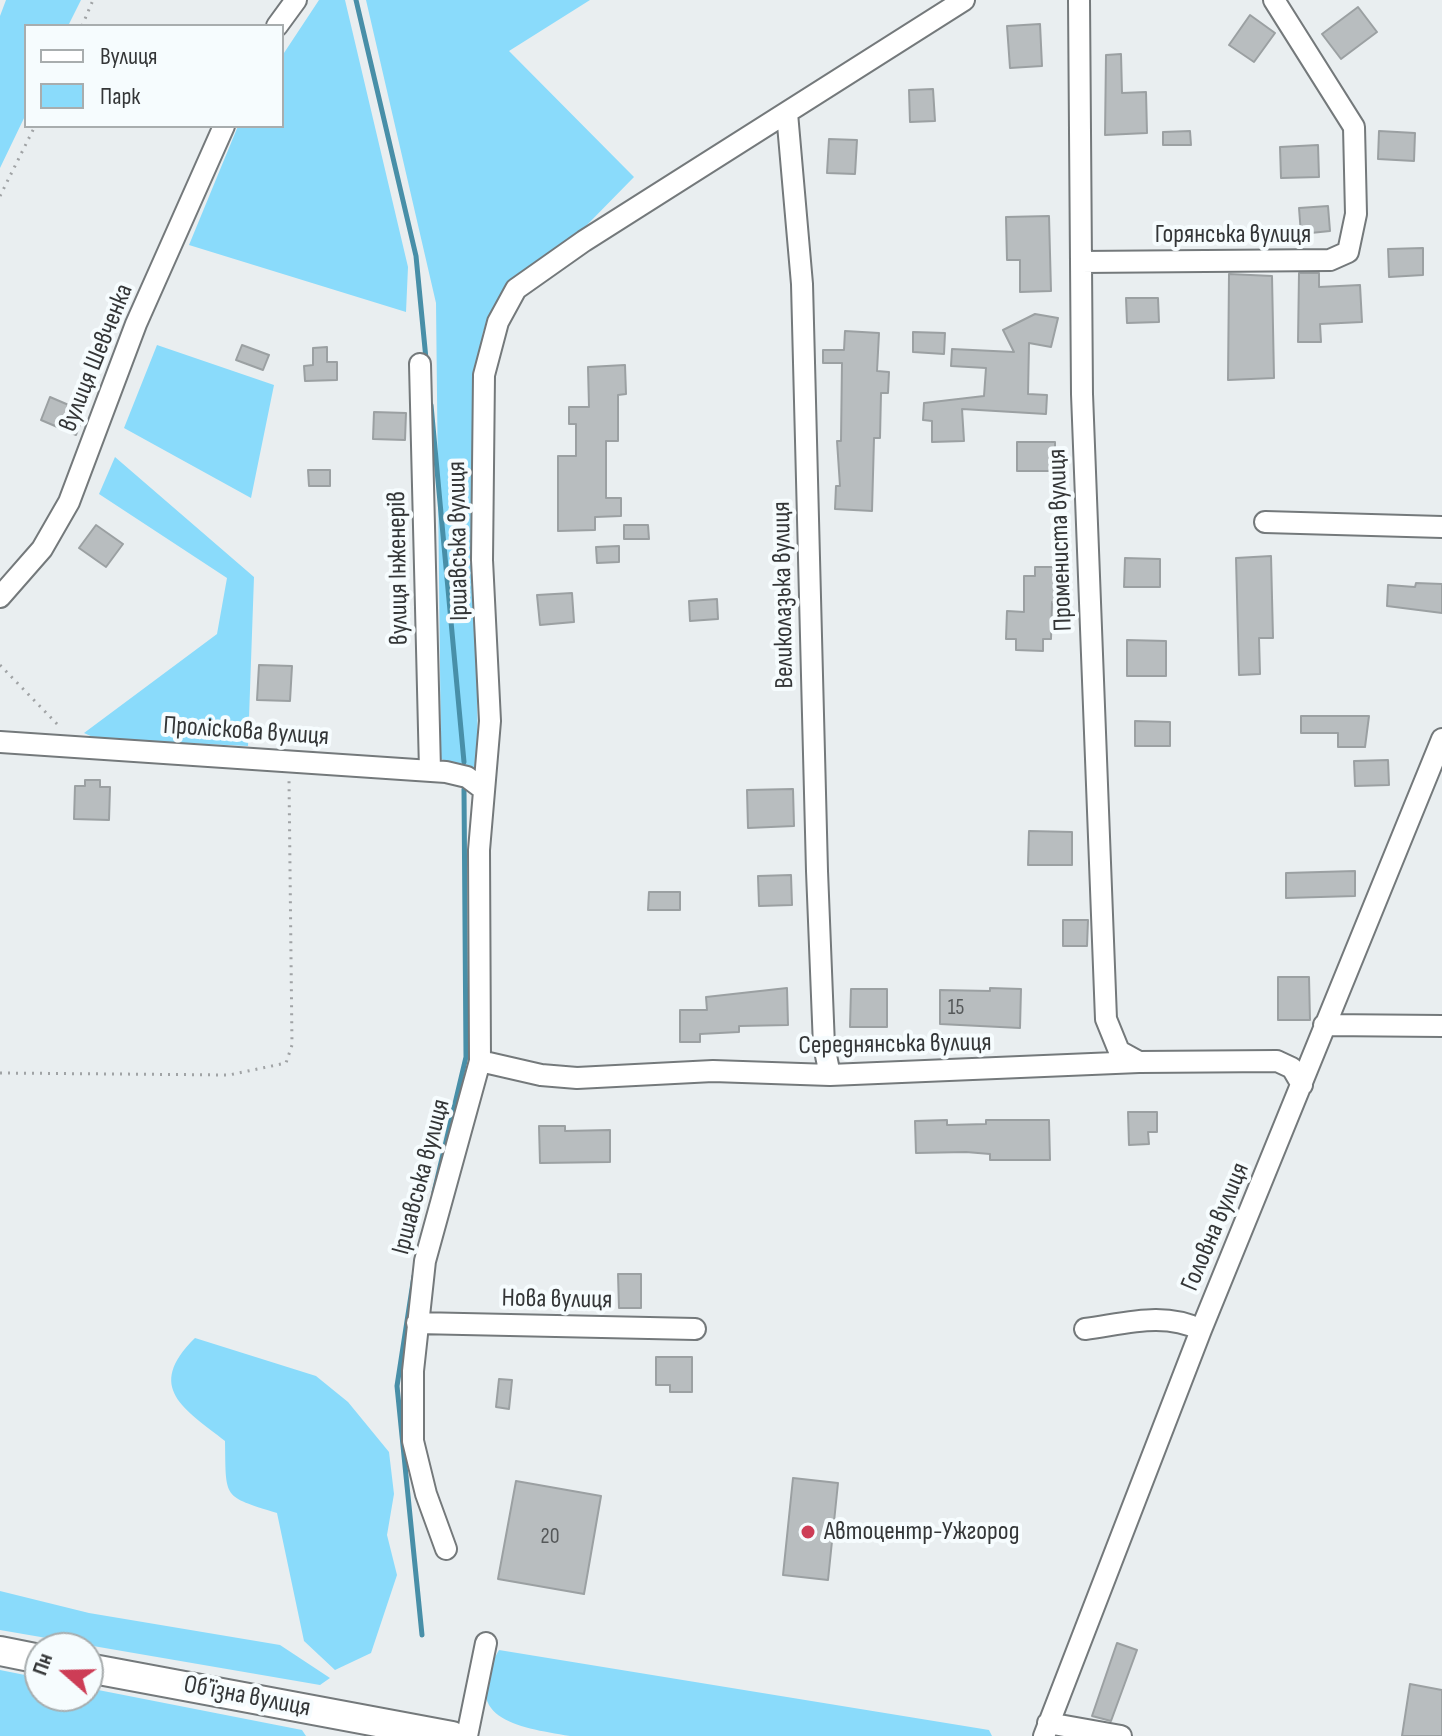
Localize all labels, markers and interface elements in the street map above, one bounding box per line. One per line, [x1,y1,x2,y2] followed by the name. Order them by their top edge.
[24,24,284,128] legend
[100,42,158,71] text: Вулиця
[100,82,140,111] text: Парк
[1155,219,1311,251] street label: Горянська вулиця
[53,280,141,436] street label: вулиця Шевченка
[1042,448,1080,632] street label: Промениста вулиця
[442,461,476,621] street label: Іршавська вулиця
[382,491,416,645] street label: вулиця Інженерів
[767,501,801,689] street label: Великолазька вулиця
[162,711,330,753] street label: Проліскова вулиця
[948,995,964,1021] house number: 15
[798,1028,992,1062] street label: Середнянська вулиця
[386,1096,458,1258] street label: Іршавська вулиця
[1175,1158,1257,1296] street label: Головна вулиця
[501,1283,613,1317] street label: Нова вулиця
[824,1516,1019,1548] place label: Автоцентр-Ужгород
[799,1523,817,1541] marker: Автоцентр-Ужгород
[541,1524,559,1550] house number: 20
[24,1632,104,1712] north arrow
[27,1650,59,1679] text: Пн
[181,1669,313,1725] street label: Обʼїзна вулиця

